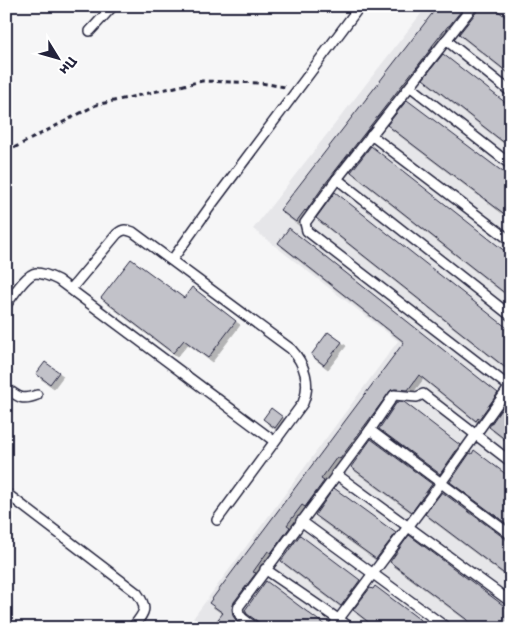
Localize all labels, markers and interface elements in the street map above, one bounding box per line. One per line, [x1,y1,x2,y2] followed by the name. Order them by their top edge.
[32,32,82,82] north arrow
[56,53,81,79] text: Пн

